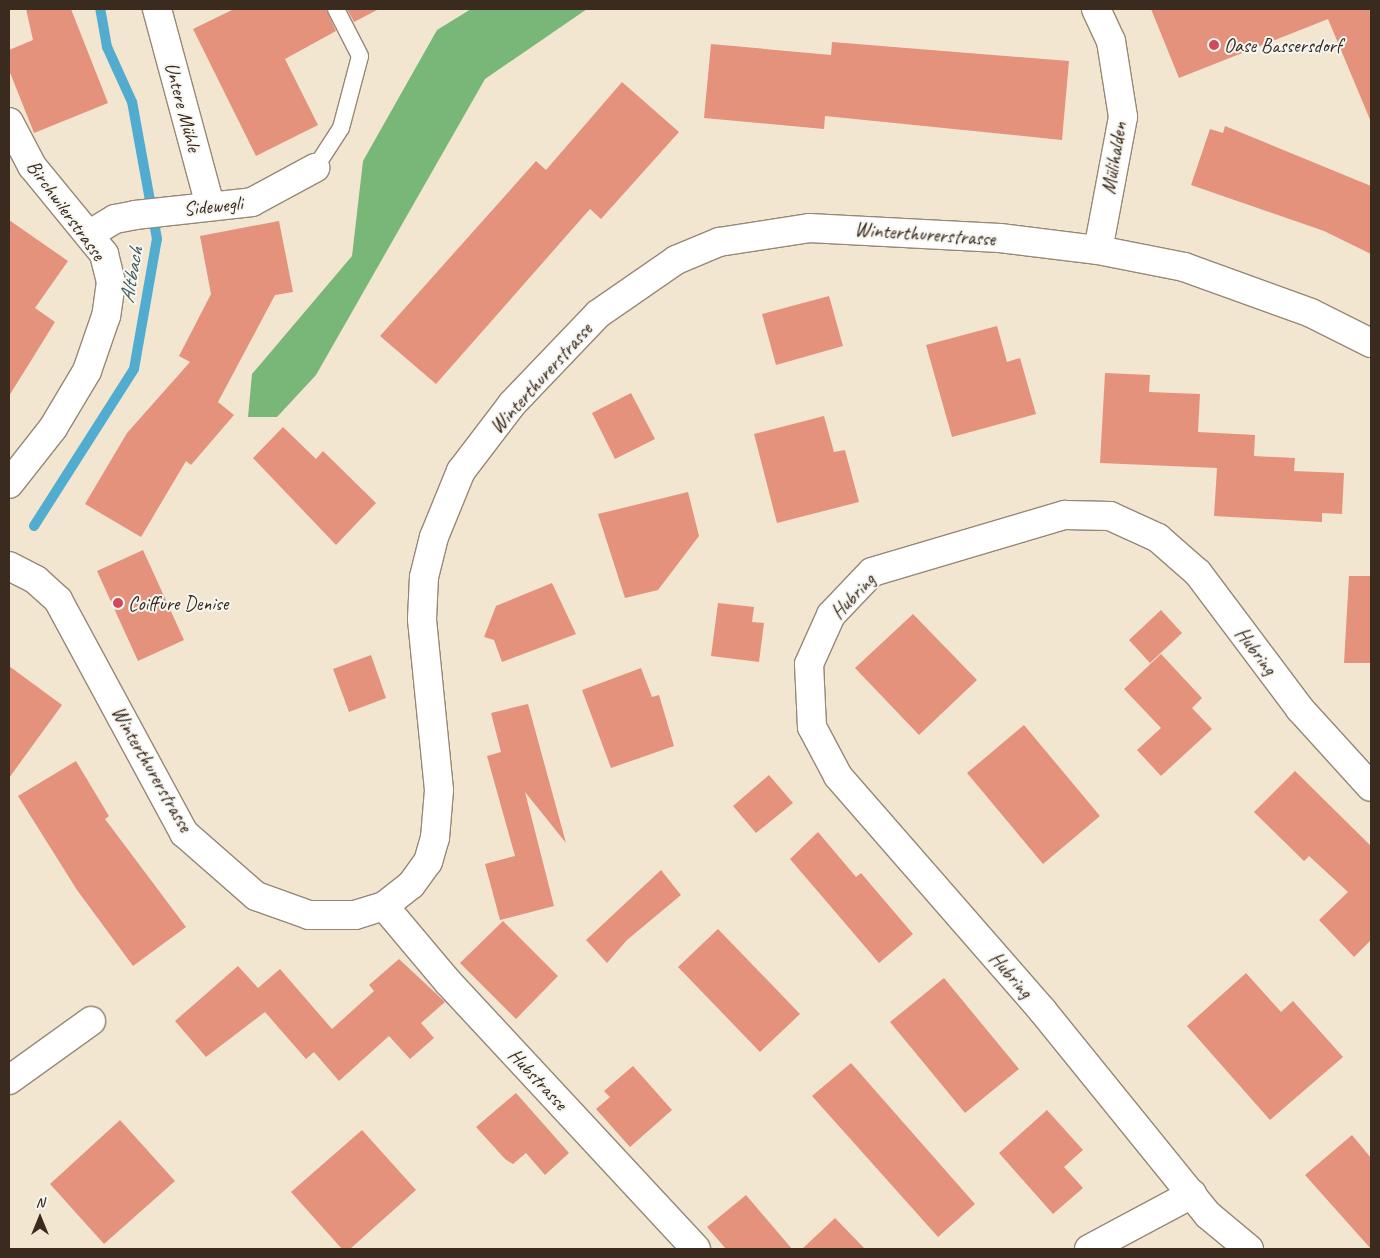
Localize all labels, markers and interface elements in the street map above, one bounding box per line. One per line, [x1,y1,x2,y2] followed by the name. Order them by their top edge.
[1224,33,1342,57] place label: Oase Bassersdorf
[1208,39,1220,51] marker: Oase Bassersdorf
[160,60,206,154] street label: Untere Mühle
[1096,120,1132,196] street label: Mülihalden
[22,155,110,265] street label: Birchwilerstrasse
[182,191,244,221] street label: Sidewegli
[854,217,996,251] street label: Winterthurerstrasse
[114,245,148,305] water label: Altbach
[485,318,597,438] street label: Winterthurerstrasse
[826,568,880,624] street label: Hubring
[128,591,228,615] place label: Coiffure Denise
[112,597,124,609] marker: Coiffure Denise
[1230,622,1282,680] street label: Hubring
[106,702,198,836] street label: Winterthurerstrasse
[984,947,1038,1003] street label: Hubring
[503,1043,573,1115] street label: Hubstrasse
[15,1193,65,1243] north arrow
[36,1194,44,1211] text: N

